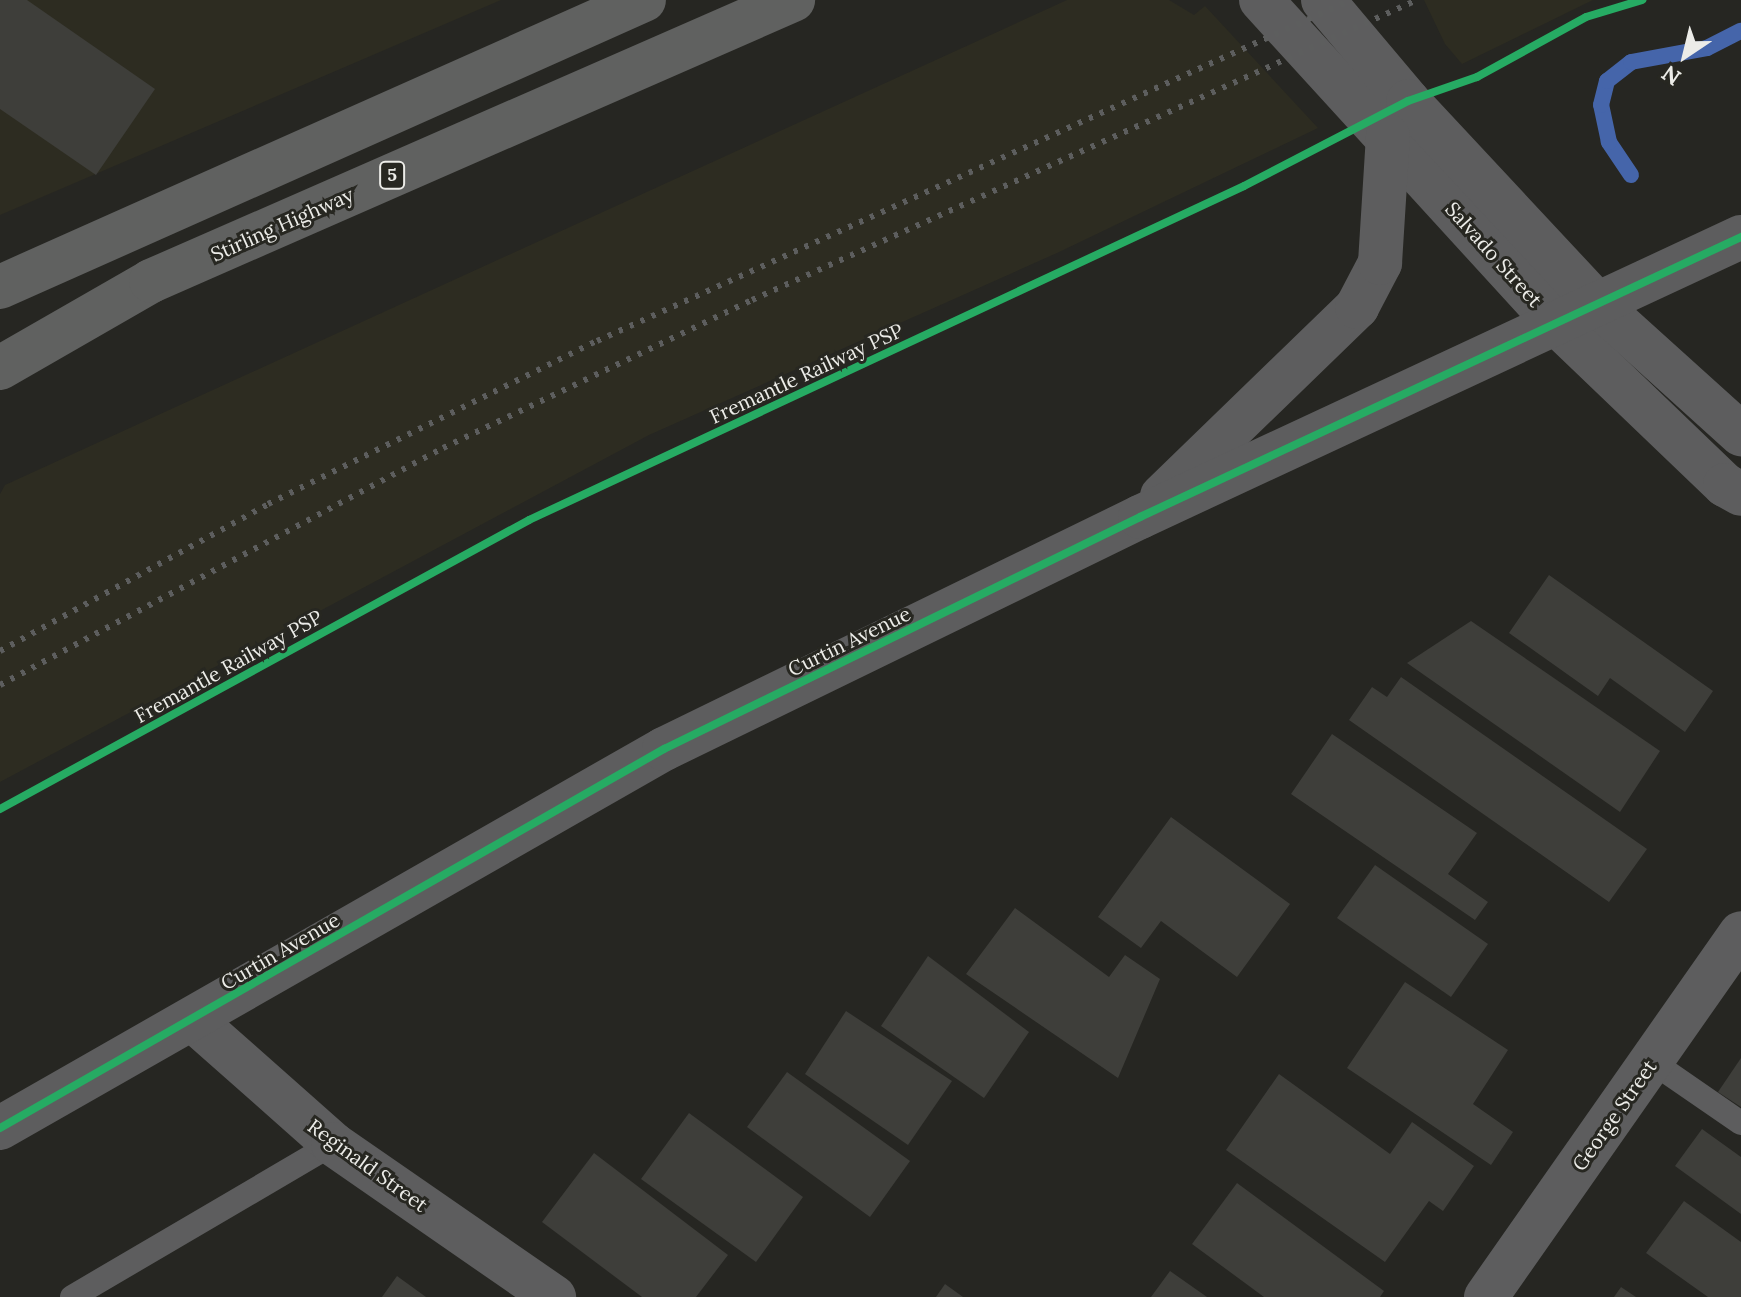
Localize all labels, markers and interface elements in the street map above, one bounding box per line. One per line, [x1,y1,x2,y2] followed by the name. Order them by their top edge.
[1645,16,1725,96] north arrow
[1656,59,1686,92] text: N
[378,161,406,189] road number: 5
[207,182,357,266] street label: Stirling Highway
[1441,197,1547,311] street label: Salvado Street
[705,318,907,428] street label: Fremantle Railway PSP
[784,601,914,681] street label: Curtin Avenue
[130,604,326,728] street label: Fremantle Railway PSP
[216,907,344,995] street label: Curtin Avenue
[1567,1055,1661,1175] street label: George Street
[303,1113,433,1217] street label: Reginald Street

